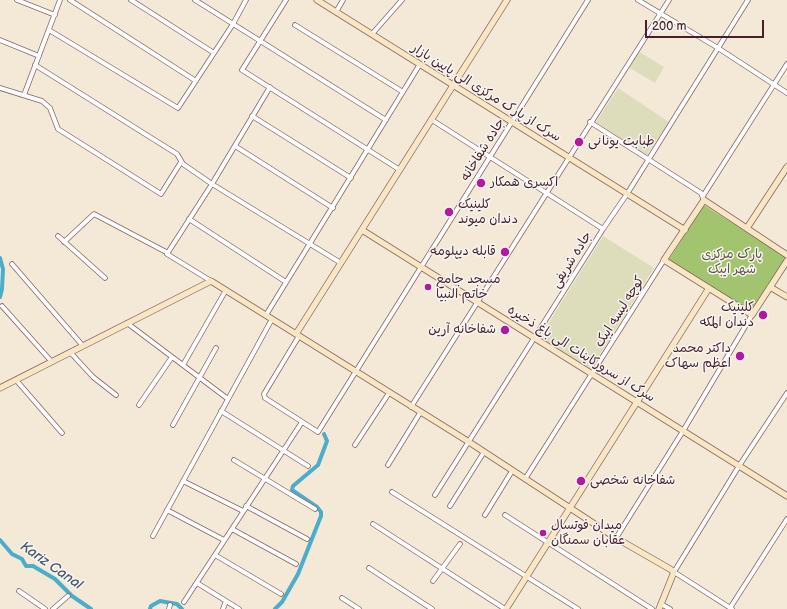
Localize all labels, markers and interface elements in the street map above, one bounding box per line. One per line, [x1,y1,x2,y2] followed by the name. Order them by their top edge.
[647,12,766,38] scale bar
[652,19,686,34] text: 200 m
[408,40,564,146] street label: سرک از پارک مرکزی الی پایین بازار
[457,116,509,184] street label: جاده شفاخانه
[588,134,654,150] place label: طبابت یونانی
[573,136,585,148] marker: طبابت یونانی
[490,175,558,191] place label: اکسری همکار
[475,177,487,189] marker: اکسری همکار
[458,197,518,228] place label: کلینیک دندان میوند
[443,206,455,218] marker: کلینیک دندان میوند
[549,229,595,291] street label: جاده شریفی
[430,244,496,260] place label: قابله دیپلومه
[499,246,511,258] marker: قابله دیپلومه
[702,247,762,278] park label: پارک مرکزی شهر ایبک
[436,272,501,303] place label: مسجد جامع خاتم النبیا
[592,274,648,350] street label: کوچه لیسه ایبک
[423,282,433,292] marker: مسجد جامع خاتم النبیا
[700,300,754,331] place label: کلینیک دندان المکه
[504,302,658,406] street label: سرک از سرورکاینات الی باغ ذخیره
[757,309,769,321] marker: کلینیک دندان المکه
[428,322,496,338] place label: شفاخانه آرین
[499,324,511,336] marker: شفاخانه آرین
[665,341,731,372] place label: داکتر محمد اعظم سهاک
[734,350,746,362] marker: داکتر محمد اعظم سهاک
[590,473,675,489] place label: شفاخانه شخصی
[575,475,587,487] marker: شفاخانه شخصی
[551,518,625,549] place label: میدان فوتسال عقابان سمنگان
[538,528,548,538] marker: میدان فوتسال عقابان سمنگان
[17,538,85,594] water label: Kariz Canal

